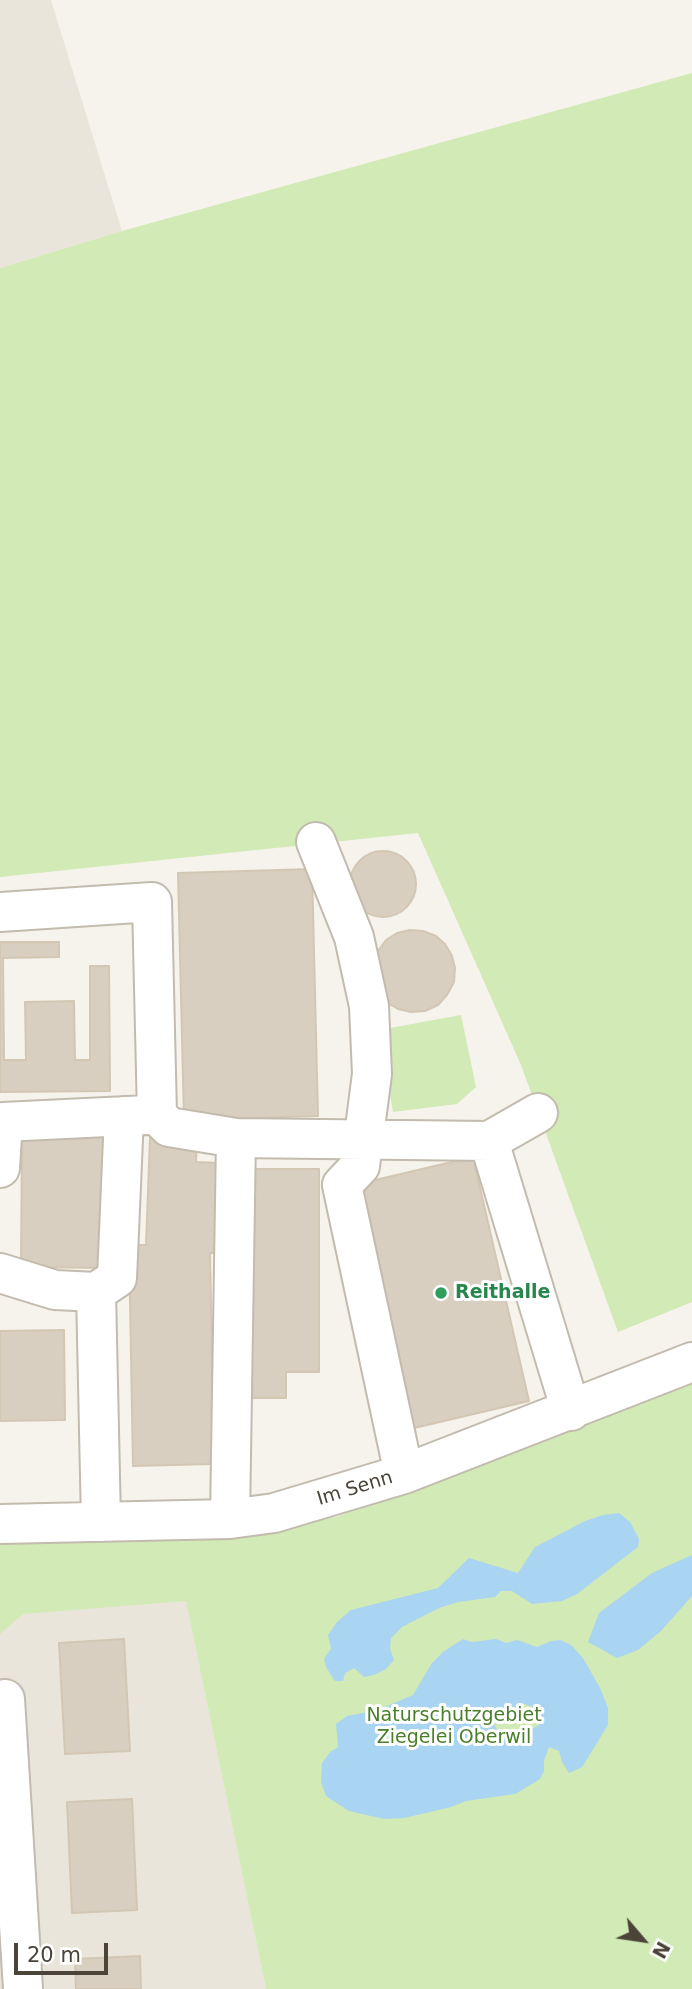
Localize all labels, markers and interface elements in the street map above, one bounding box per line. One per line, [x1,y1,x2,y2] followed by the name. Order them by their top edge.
[455,1282,550,1304] place label: Reithalle
[433,1285,449,1301] marker: Reithalle
[314,1467,396,1511] street label: Im Senn
[366,1705,542,1749] park label: Naturschutzgebiet Ziegelei Oberwil
[608,1905,678,1975] north arrow
[18,1930,112,1974] scale bar
[648,1938,675,1962] text: N
[27,1943,81,1967] text: 20 m

